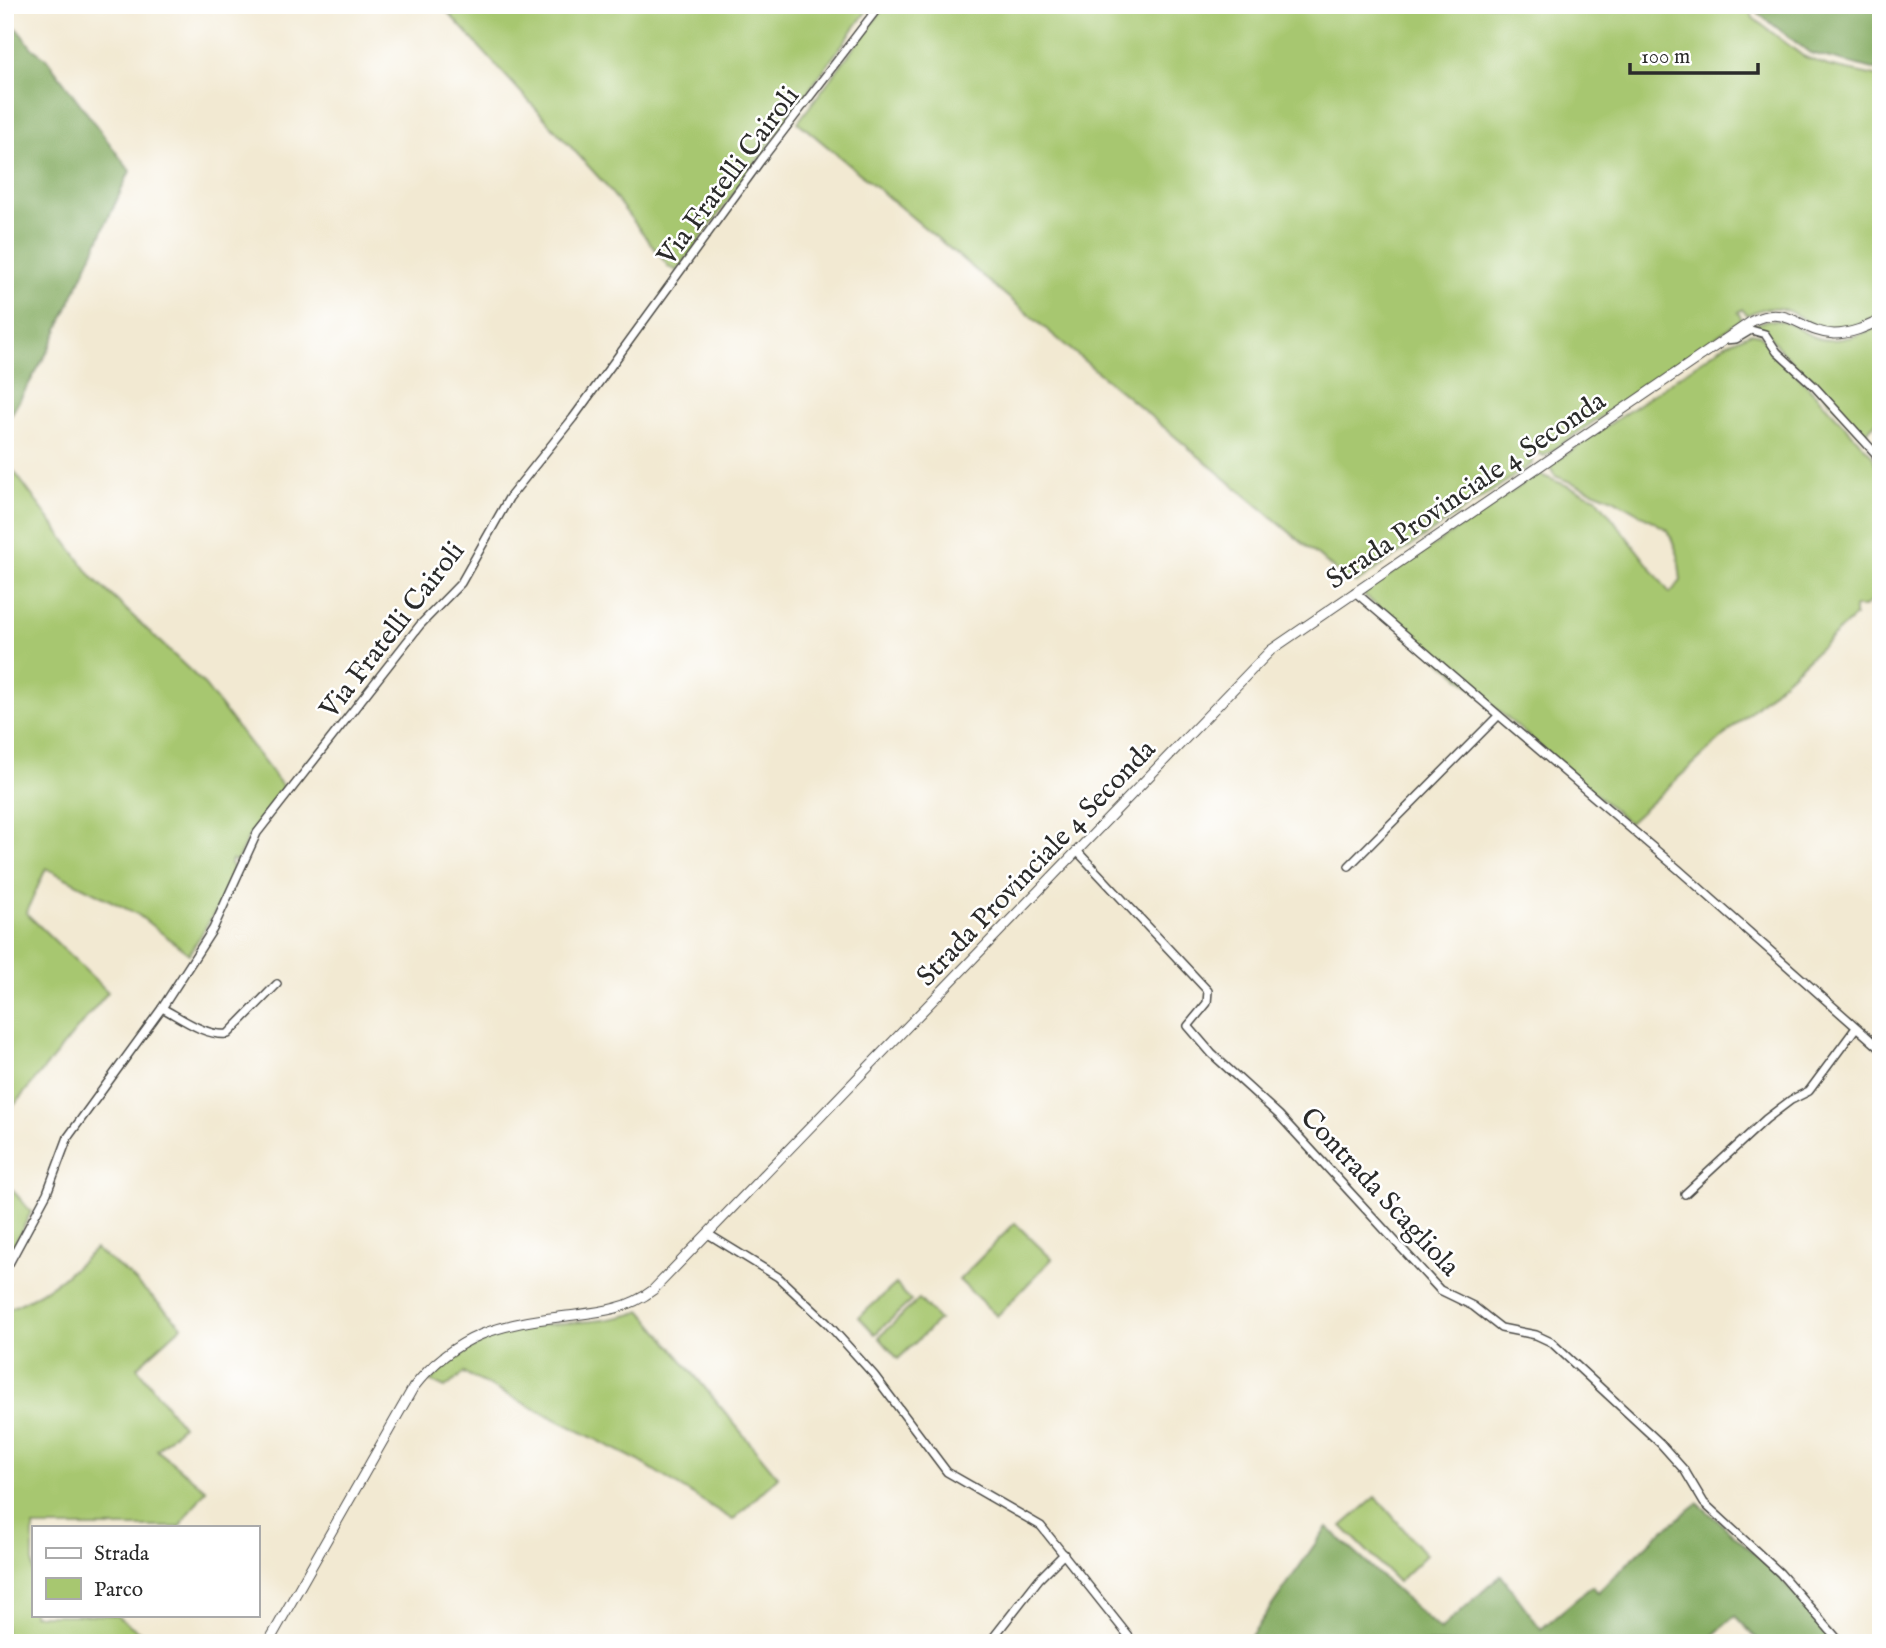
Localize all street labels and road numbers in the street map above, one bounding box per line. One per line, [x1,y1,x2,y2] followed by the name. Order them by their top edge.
[650,80,808,274] street label: Via Fratelli Cairoli
[1320,384,1614,598] street label: Strada Provinciale 4 Seconda
[312,535,473,727] street label: Via Fratelli Cairoli
[910,732,1165,994] street label: Strada Provinciale 4 Seconda
[1292,1101,1467,1285] street label: Contrada Scagliola

